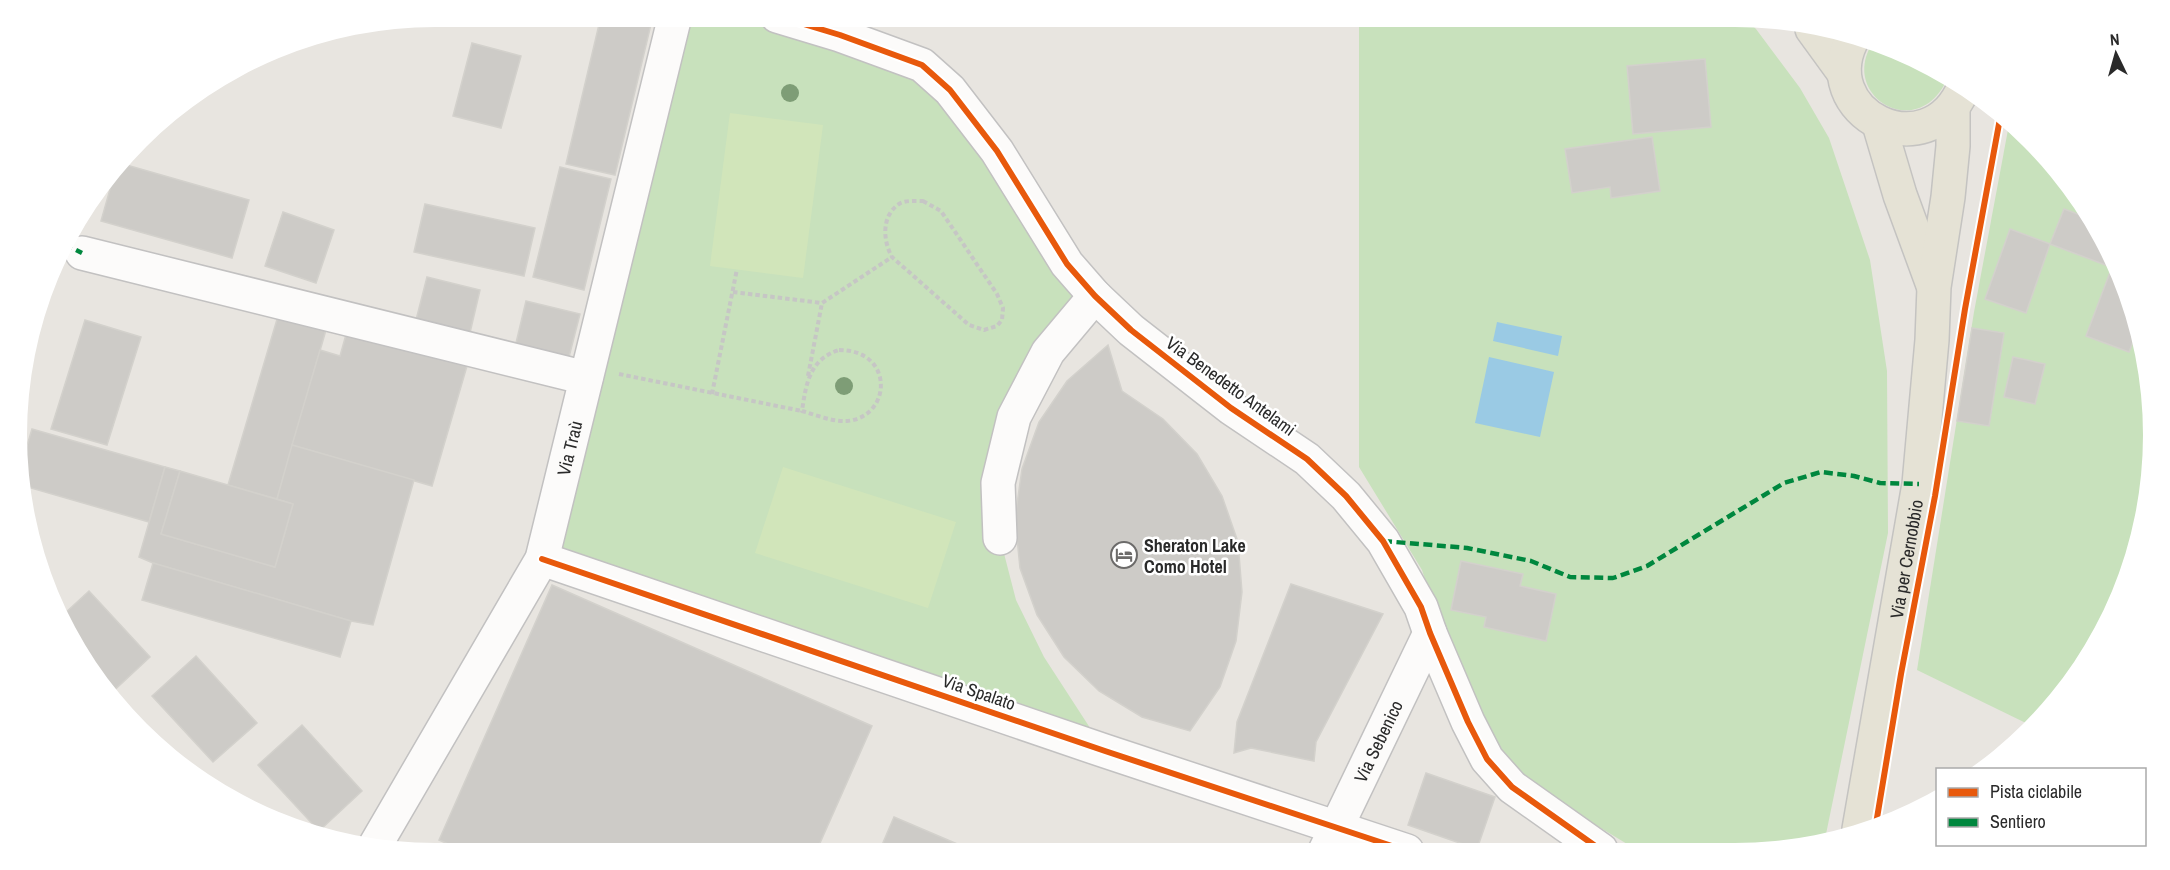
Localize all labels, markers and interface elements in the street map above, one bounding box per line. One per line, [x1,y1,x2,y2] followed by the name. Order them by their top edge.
[2086,24,2146,84] north arrow
[2109,28,2120,50] text: N
[1161,330,1301,442] street label: Via Benedetto Antelami
[550,418,588,478] street label: Via Traù
[1883,498,1929,621] street label: Via per Cernobbio
[1144,533,1246,579] place label: Sheraton Lake Como Hotel
[1109,540,1139,570] hotel icon: Sheraton Lake Como Hotel
[939,668,1019,716] street label: Via Spalato
[1347,696,1408,786] street label: Via Sebenico
[1936,768,2146,846] legend
[1990,779,2082,804] text: Pista ciclabile
[1990,809,2046,834] text: Sentiero

